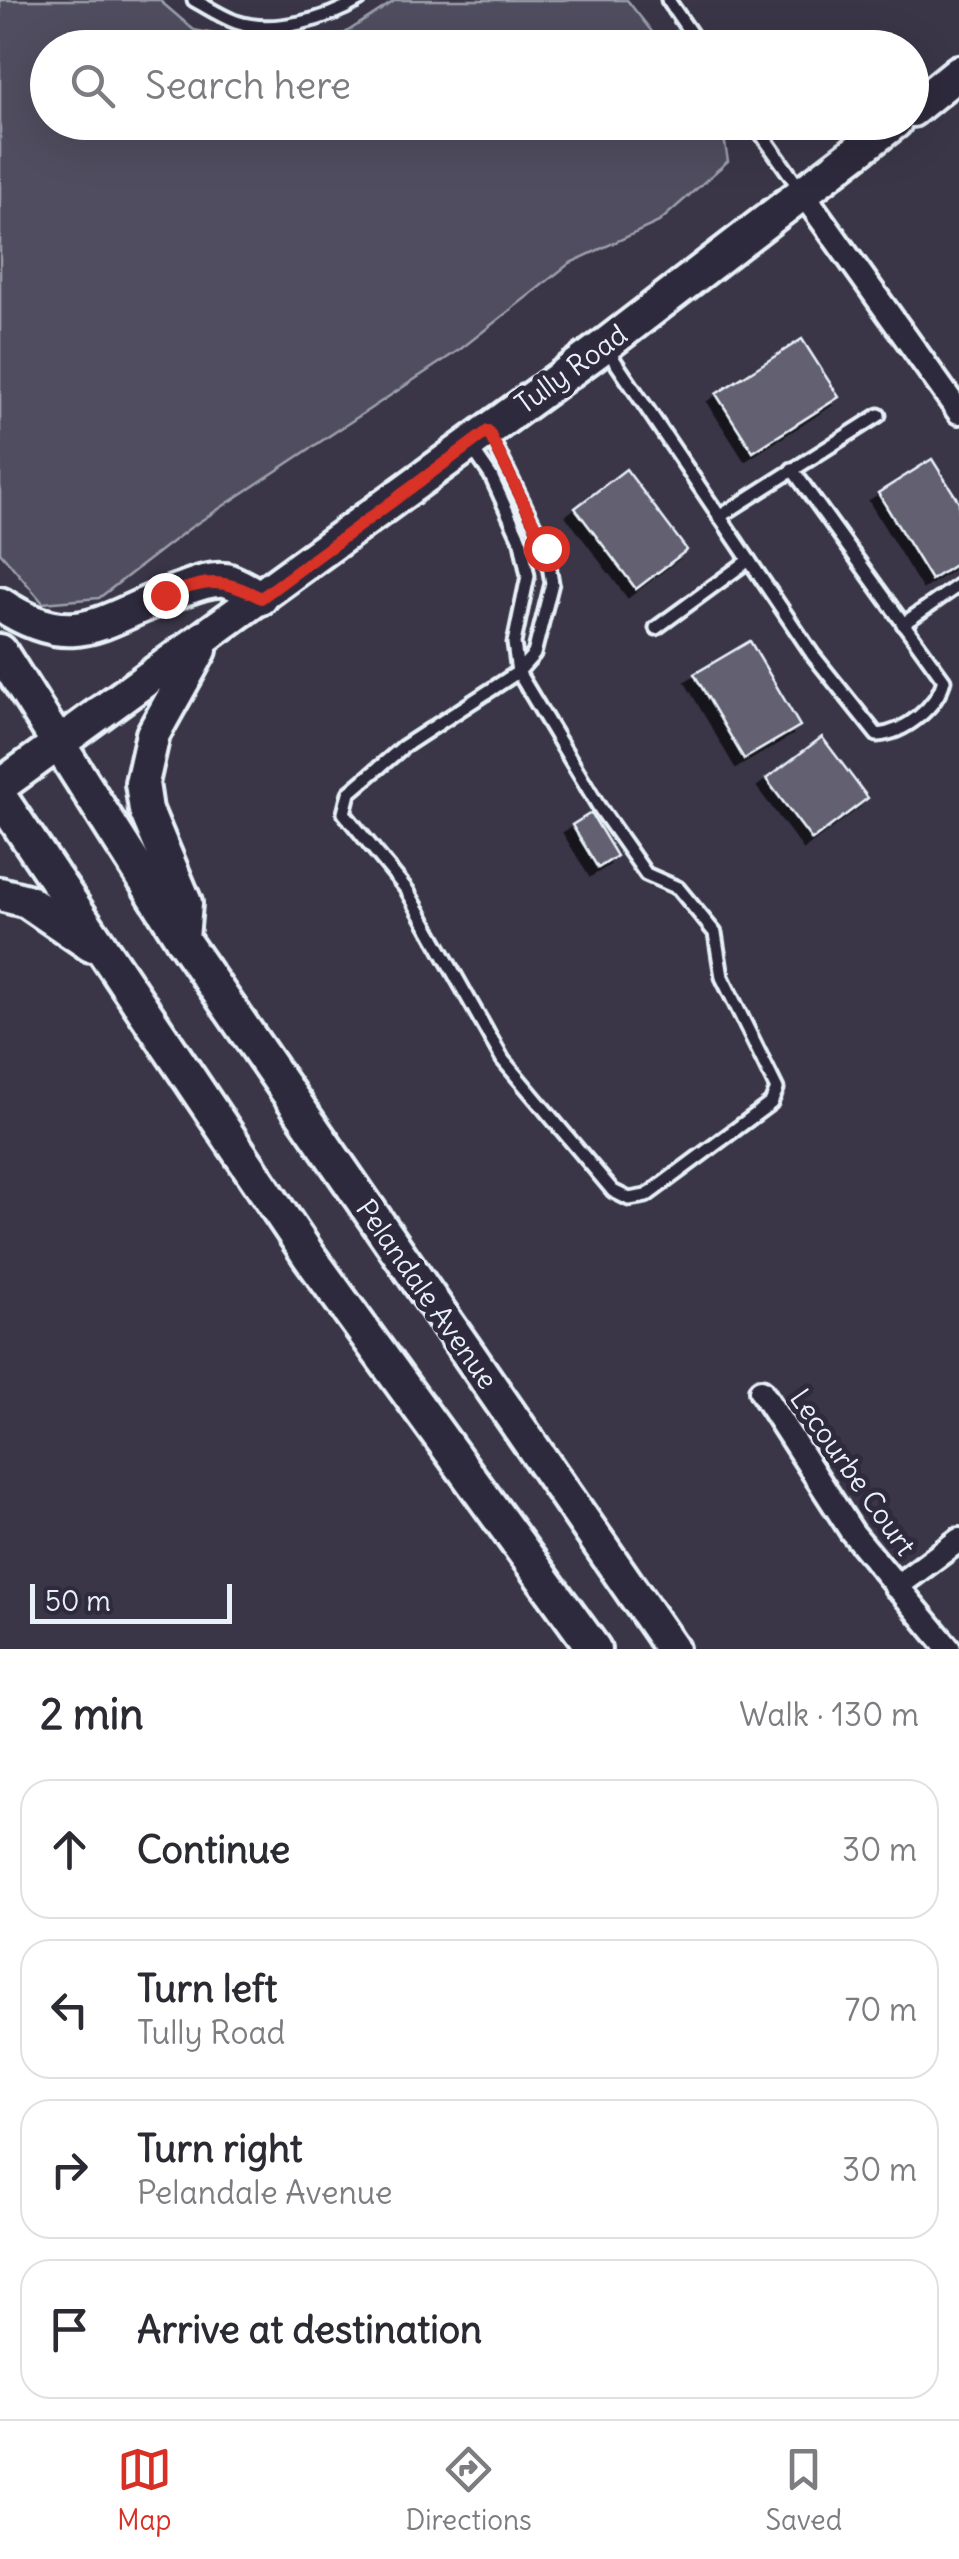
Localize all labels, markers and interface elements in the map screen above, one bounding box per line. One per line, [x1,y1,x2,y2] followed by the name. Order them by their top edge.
[30,30,929,140] search box
[65,58,120,113] icon: search
[145,62,351,109] text: Search here
[508,316,634,422] street label: Tully Road
[524,526,570,572] route start
[143,573,189,619] route end
[348,1192,506,1396] street label: Pelandale Avenue
[782,1382,924,1562] street label: Lecourbe Court
[30,1579,232,1624] scale bar
[45,1583,111,1619] text: 50 m
[40,1688,144,1740] text: 2 min
[739,1694,919,1735] text: Walk · 130 m
[42,1822,97,1877] icon: ahead
[137,1826,290,1873] text: Continue
[842,1829,917,1870] text: 30 m
[137,1965,277,2012] text: Turn left
[42,1982,97,2037] icon: left
[845,1989,917,2030] text: 70 m
[137,2012,285,2053] text: Tully Road
[137,2125,303,2172] text: Turn right
[42,2142,97,2197] icon: right
[842,2149,917,2190] text: 30 m
[137,2172,393,2213] text: Pelandale Avenue
[42,2302,97,2357] icon: arrive
[137,2306,482,2353] text: Arrive at destination
[117,2442,172,2538] tab: Map
[405,2442,532,2538] tab: Directions
[765,2442,842,2538] tab: Saved

